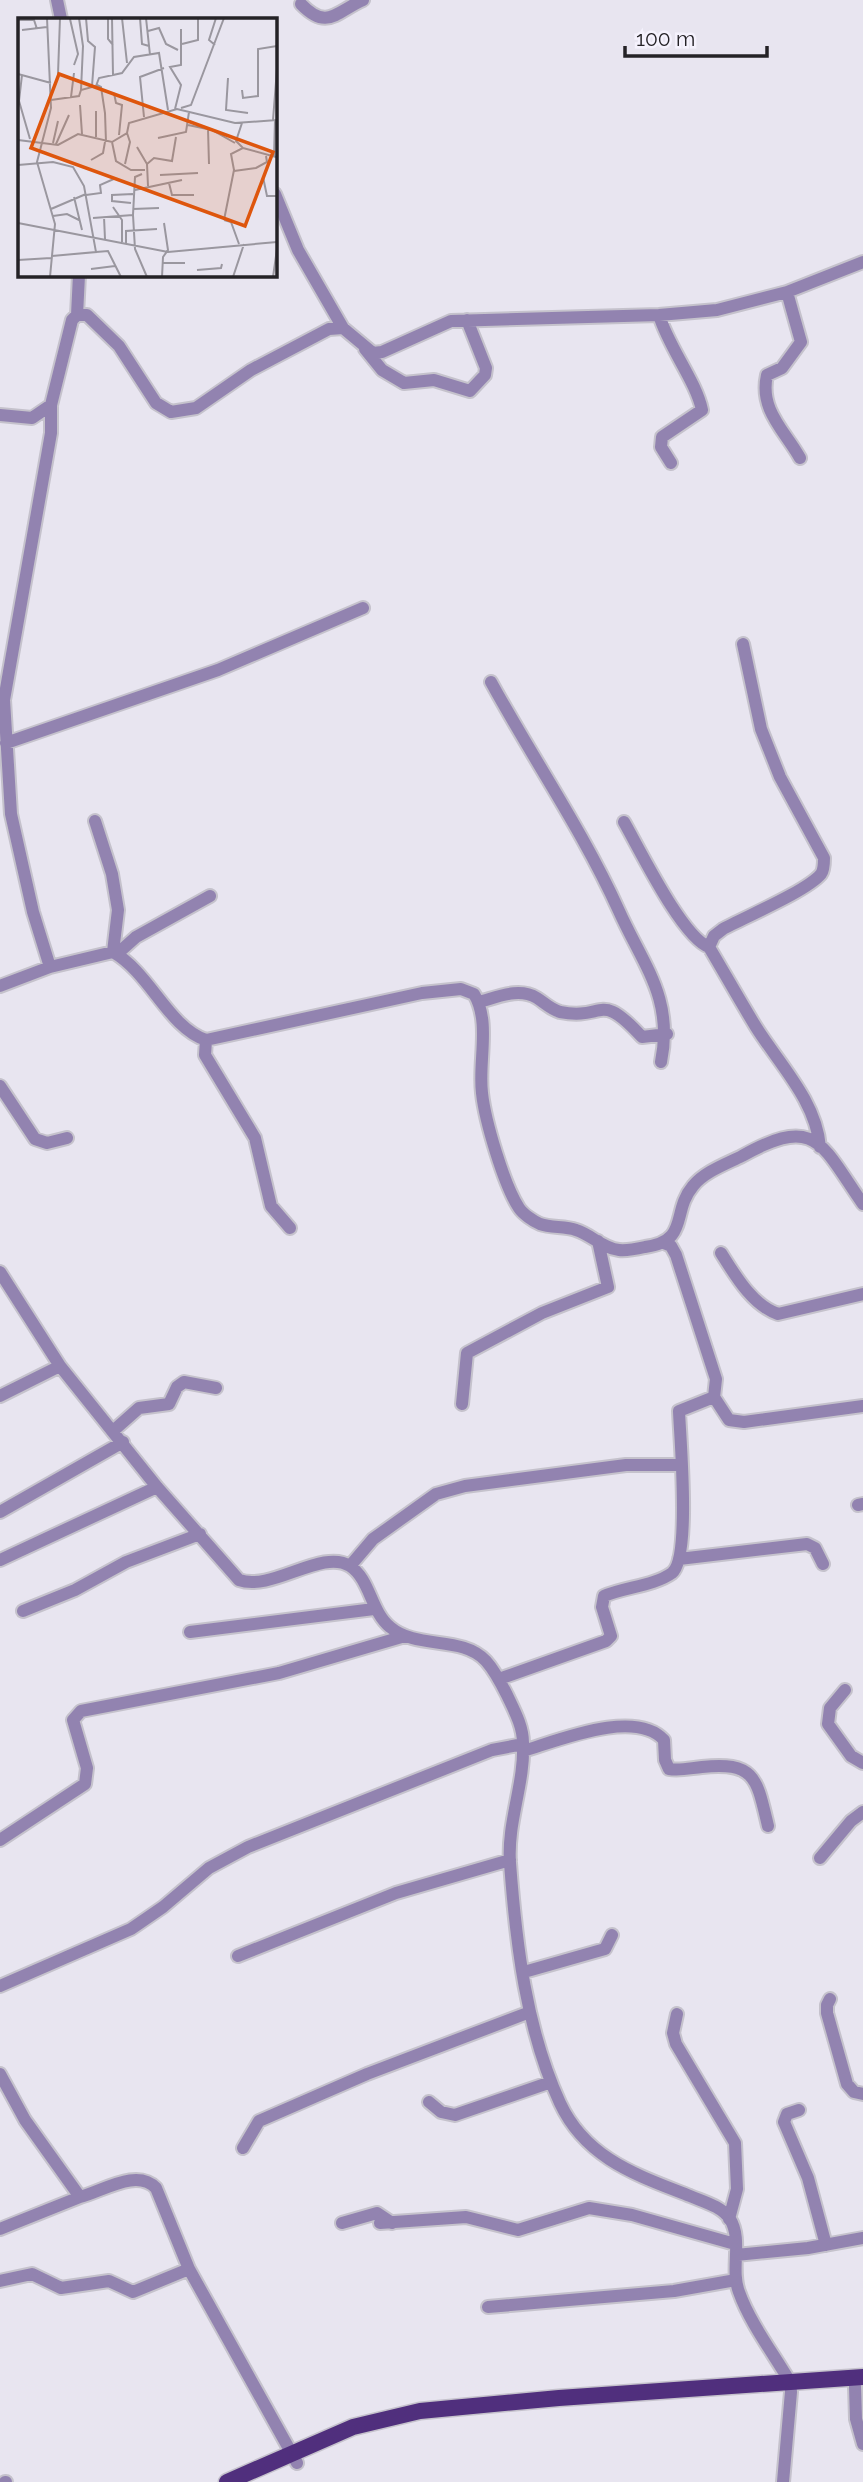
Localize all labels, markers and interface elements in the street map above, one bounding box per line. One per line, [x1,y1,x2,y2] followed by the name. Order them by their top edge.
[625,14,767,58] scale bar
[18,18,276,276] inset map
[636,26,695,51] text: 100 m

